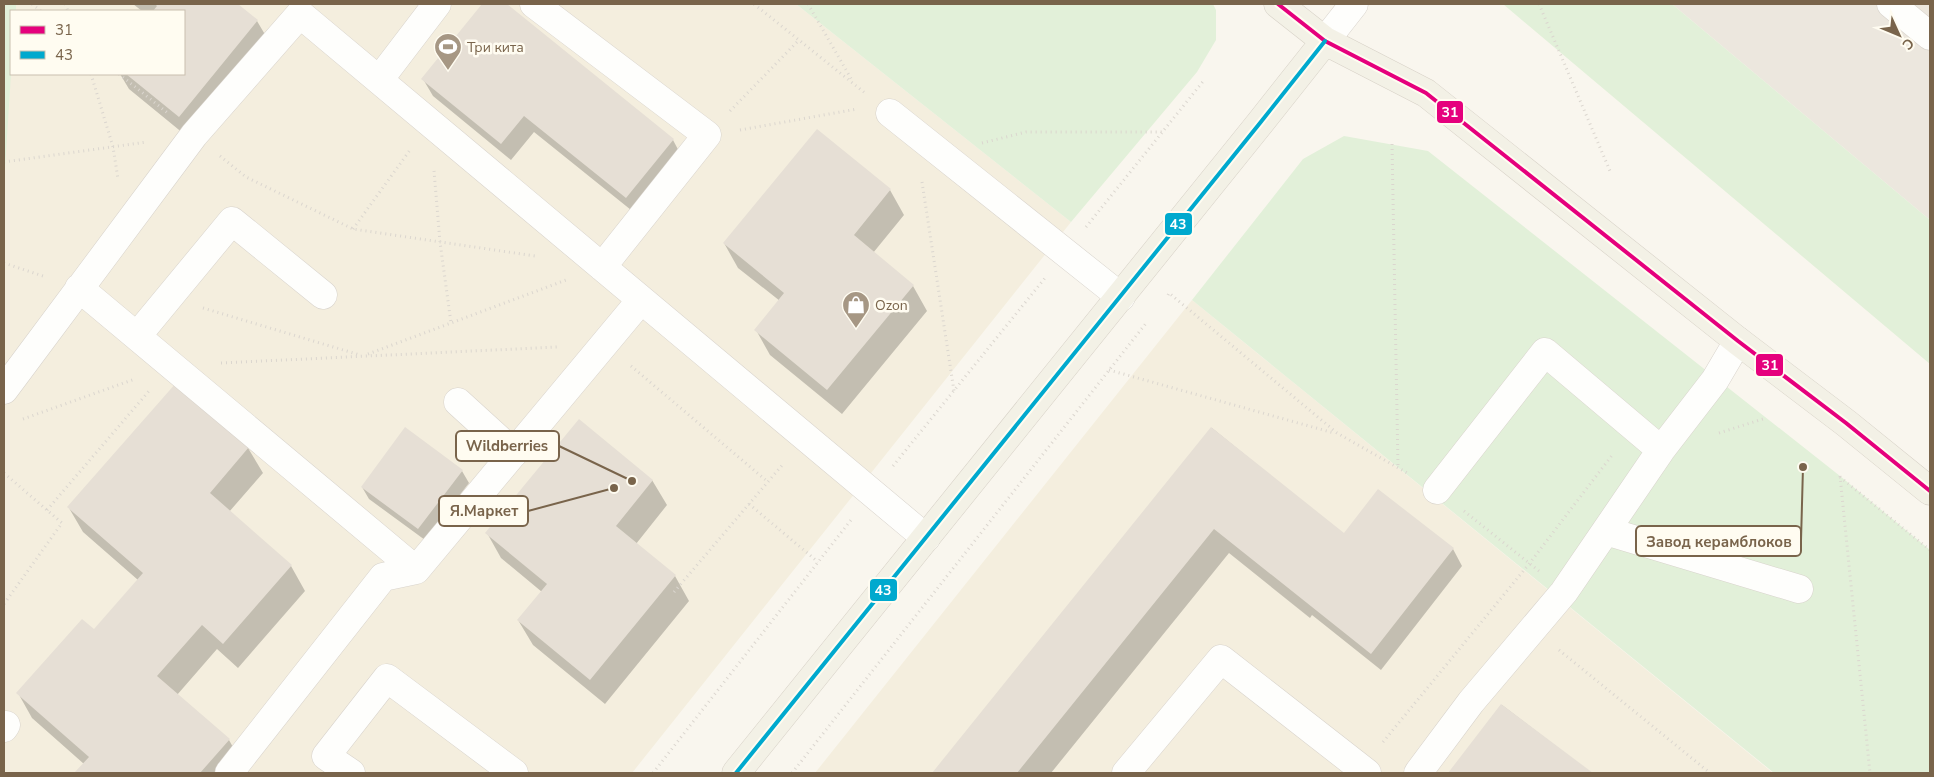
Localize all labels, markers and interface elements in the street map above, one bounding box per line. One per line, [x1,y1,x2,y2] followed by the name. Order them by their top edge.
[10,10,185,75] legend
[1874,10,1924,60] north arrow
[55,20,73,40] text: 31
[433,32,463,71] sports icon: Три кита
[1898,34,1918,54] text: С
[467,38,524,57] place label: Три кита
[55,45,73,65] text: 43
[1436,100,1464,124] line badge: 31
[1442,103,1458,122] text: 31
[1164,212,1193,236] line badge: 43
[1170,215,1186,234] text: 43
[841,290,871,329] shop icon: Ozon
[875,296,908,315] place label: Ozon
[1755,353,1784,377] line badge: 31
[1762,356,1778,375] text: 31
[456,431,559,461] callout: Wildberries
[466,436,548,456] text: Wildberries
[439,496,528,526] callout: Я.Маркет
[450,501,518,521] text: Я.Маркет
[1636,526,1801,556] callout: Завод керамблоков
[1646,532,1792,552] text: Завод керамблоков
[869,578,898,602] line badge: 43
[875,581,891,600] text: 43

